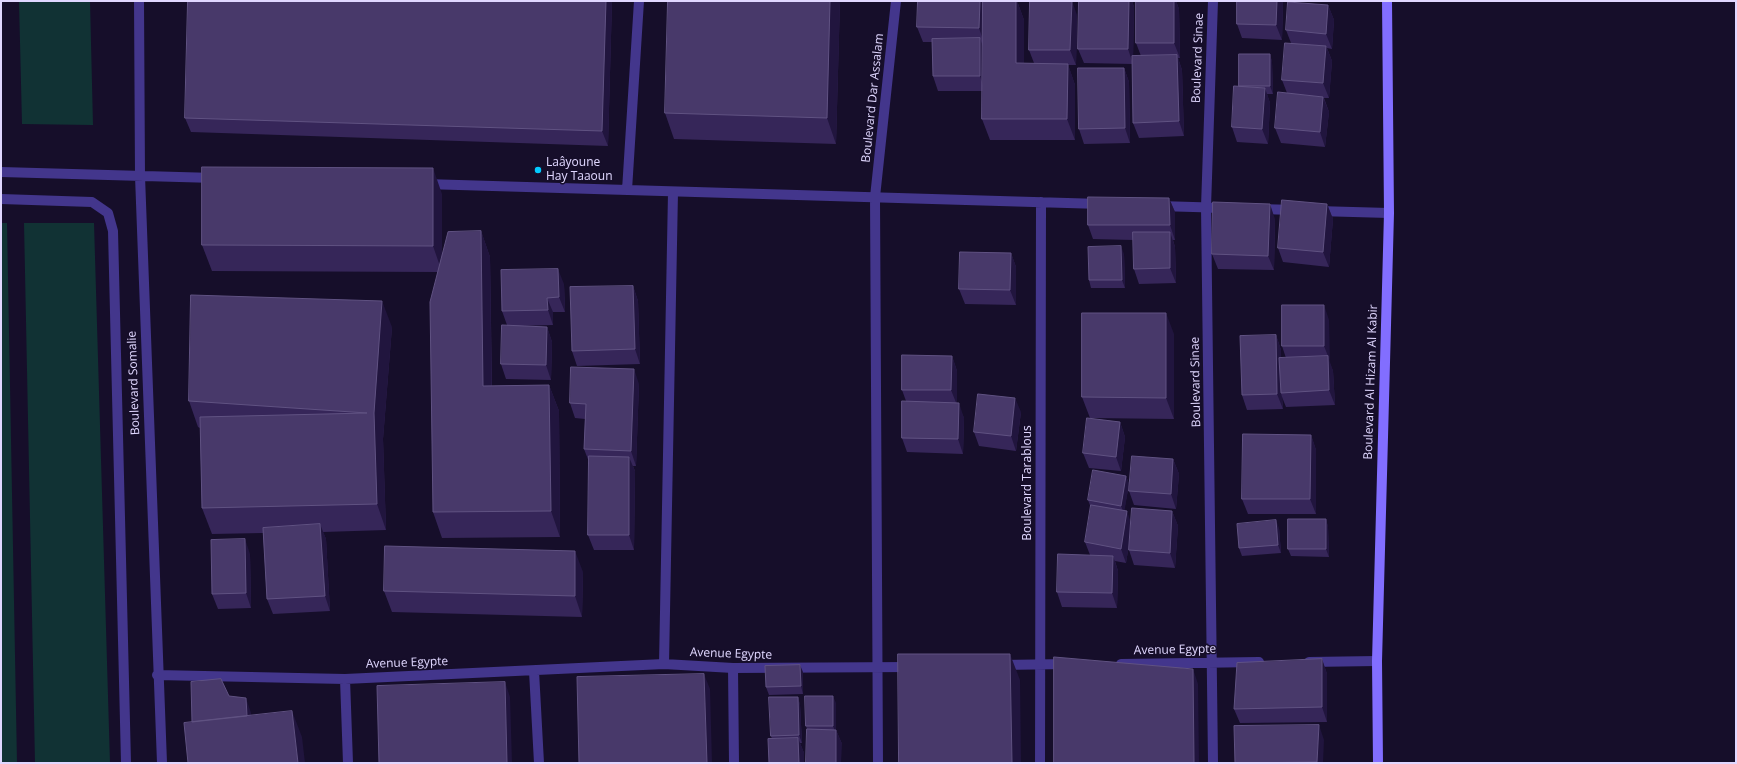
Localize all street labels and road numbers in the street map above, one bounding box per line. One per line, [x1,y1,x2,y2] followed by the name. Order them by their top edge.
[1189,13,1207,103] street label: Boulevard Sinae
[859,33,887,163] street label: Boulevard Dar Assalam
[1361,304,1381,460] street label: Boulevard Al Hizam Al Kabir
[125,331,143,435] street label: Boulevard Somalie
[1188,337,1204,427] street label: Boulevard Sinae
[1021,425,1035,541] street label: Boulevard Tarablous
[1134,642,1216,658] street label: Avenue Egypte
[690,645,772,663] street label: Avenue Egypte
[366,654,448,672] street label: Avenue Egypte

